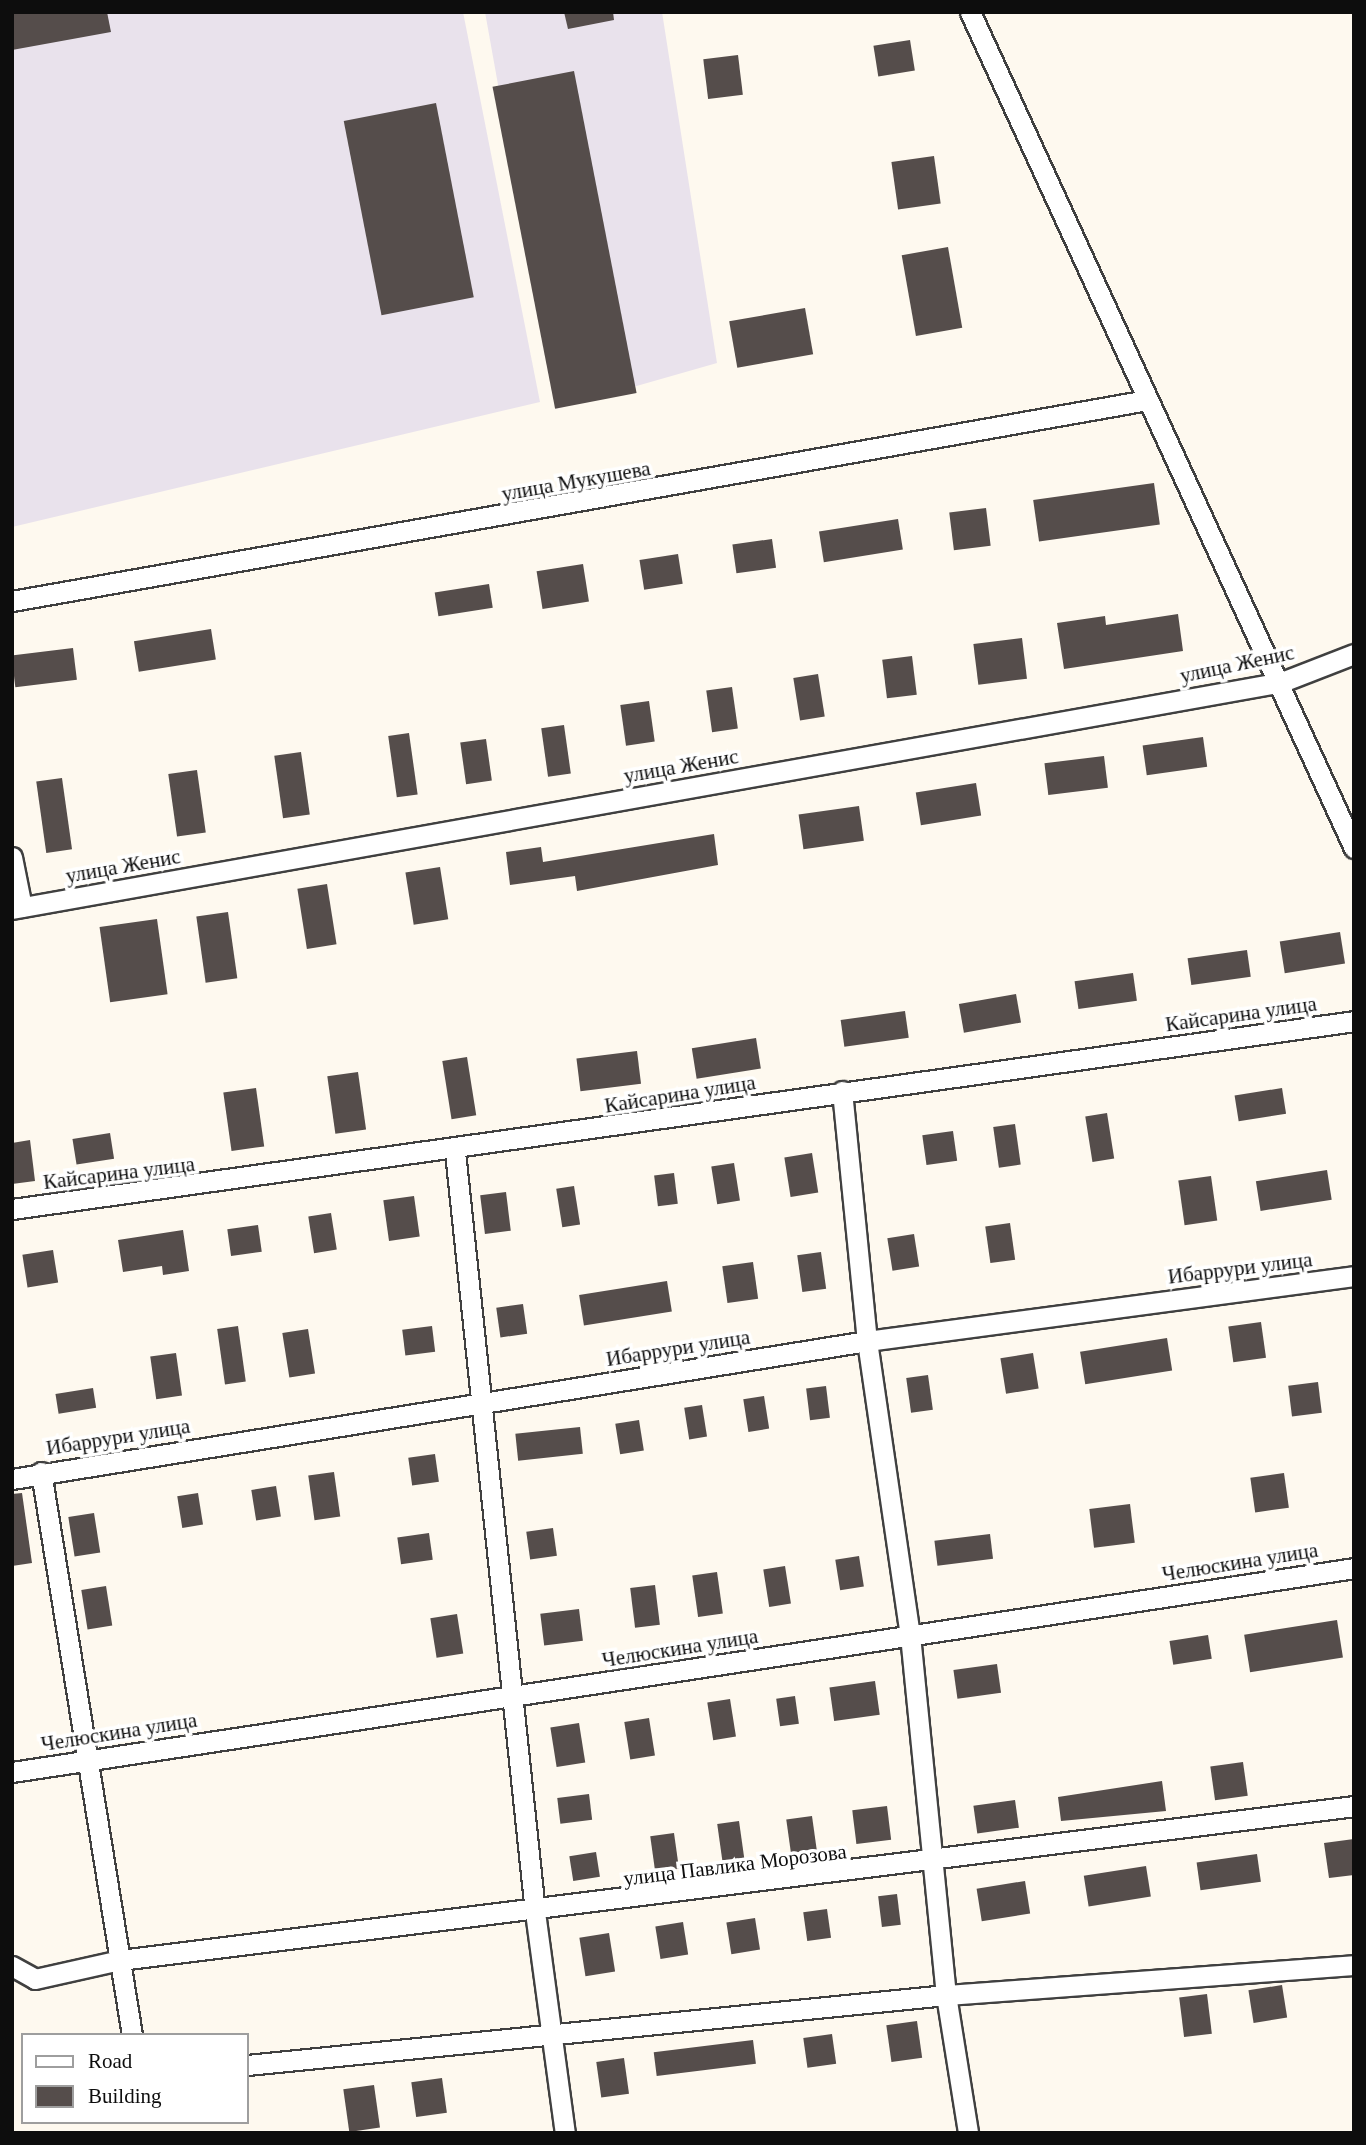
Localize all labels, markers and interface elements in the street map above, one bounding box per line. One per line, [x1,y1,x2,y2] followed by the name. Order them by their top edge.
[500,456,652,506] street label: улица Мукушева
[1178,640,1296,688] street label: улица Женис
[622,744,740,788] street label: улица Женис
[64,844,182,888] street label: улица Женис
[1164,991,1318,1037] street label: Кайсарина улица
[603,1070,757,1118] street label: Кайсарина улица
[42,1151,196,1195] street label: Кайсарина улица
[1166,1247,1314,1289] street label: Ибаррури улица
[604,1324,752,1372] street label: Ибаррури улица
[44,1413,192,1461] street label: Ибаррури улица
[1160,1537,1320,1587] street label: Челюскина улица
[600,1623,760,1673] street label: Челюскина улица
[39,1707,199,1757] street label: Челюскина улица
[622,1839,848,1891] street label: улица Павлика Морозова
[21,2033,248,2124] legend
[88,2049,132,2073] text: Road
[88,2084,162,2108] text: Building

